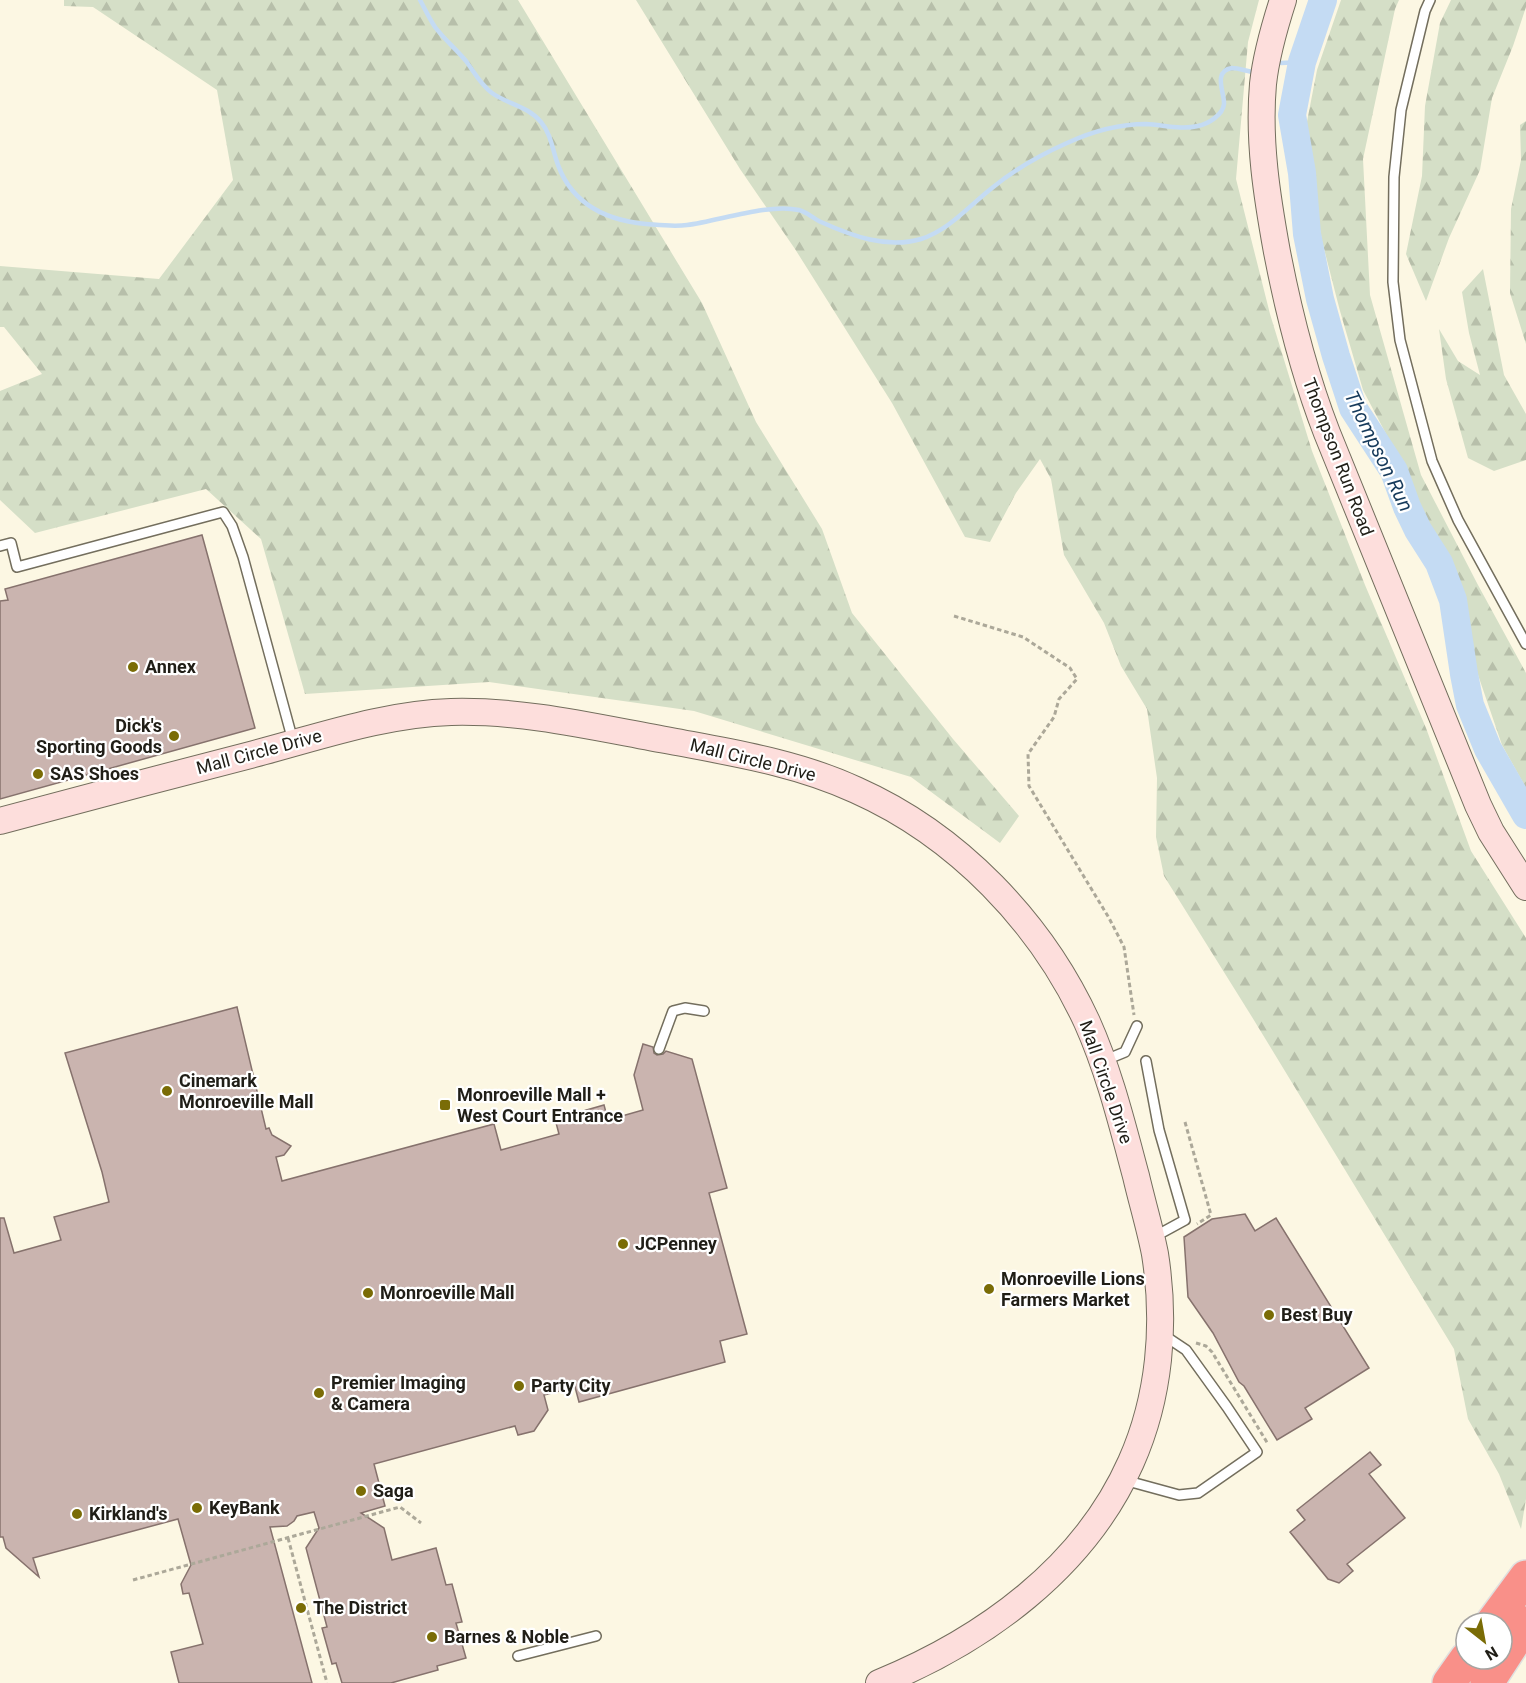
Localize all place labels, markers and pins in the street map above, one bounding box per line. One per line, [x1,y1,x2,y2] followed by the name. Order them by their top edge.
[145,656,197,677] place label: Annex
[126,660,140,674] marker: Annex
[36,715,162,757] place label: Dick's Sporting Goods
[167,729,181,743] marker: Dick's Sporting Goods
[50,763,139,784] place label: SAS Shoes
[31,767,45,781] marker: SAS Shoes
[179,1070,314,1112] place label: Cinemark Monroeville Mall
[160,1084,174,1098] marker: Cinemark Monroeville Mall
[457,1084,623,1126] place label: Monroeville Mall + West Court Entrance
[438,1098,452,1112] marker: Monroeville Mall + West Court Entrance
[635,1233,718,1254] place label: JCPenney
[616,1237,630,1251] marker: JCPenney
[1001,1268,1145,1310] place label: Monroeville Lions Farmers Market
[380,1282,515,1303] place label: Monroeville Mall
[982,1282,996,1296] marker: Monroeville Lions Farmers Market
[361,1286,375,1300] marker: Monroeville Mall
[1281,1304,1354,1325] place label: Best Buy
[1262,1308,1276,1322] marker: Best Buy
[331,1372,466,1414] place label: Premier Imaging & Camera
[531,1375,611,1396] place label: Party City
[512,1379,526,1393] marker: Party City
[312,1386,326,1400] marker: Premier Imaging & Camera
[373,1480,414,1501] place label: Saga
[354,1484,368,1498] marker: Saga
[209,1497,280,1518] place label: KeyBank
[190,1501,204,1515] marker: KeyBank
[89,1503,167,1524] place label: Kirkland's
[70,1507,84,1521] marker: Kirkland's
[313,1597,407,1618] place label: The District
[294,1601,308,1615] marker: The District
[444,1626,569,1647] place label: Barnes & Noble
[425,1630,439,1644] marker: Barnes & Noble

